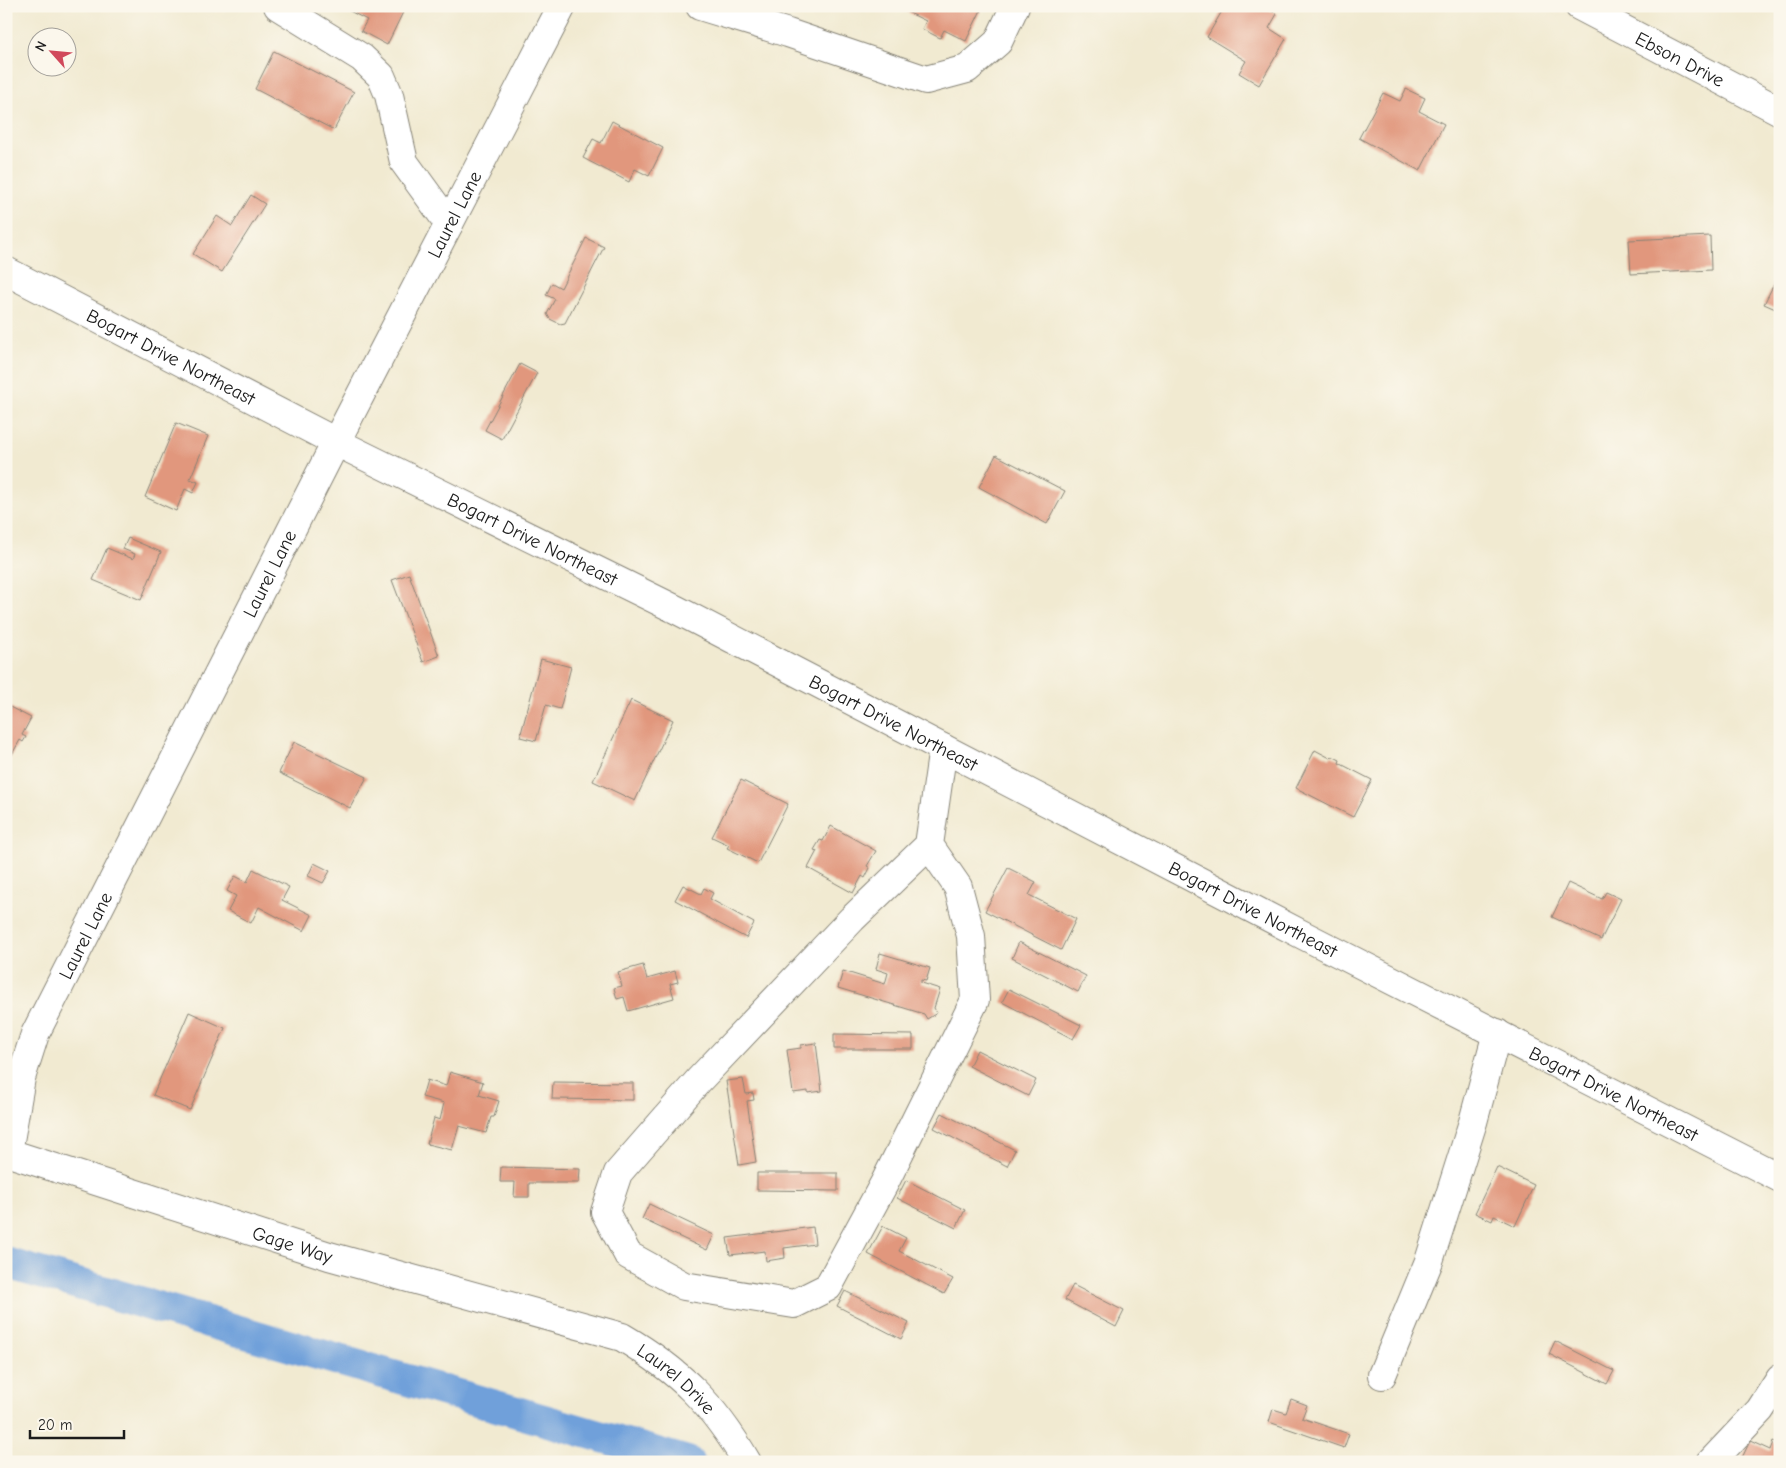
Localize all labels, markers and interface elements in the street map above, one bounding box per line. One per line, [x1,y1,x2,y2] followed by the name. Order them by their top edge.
[1631,27,1728,92] street label: Ebson Drive
[28,28,78,78] north arrow
[31,38,51,54] text: N
[423,167,487,262] street label: Laurel Lane
[83,305,259,410] street label: Bogart Drive Northeast
[444,489,621,591] street label: Bogart Drive Northeast
[239,527,301,621] street label: Laurel Lane
[805,671,982,776] street label: Bogart Drive Northeast
[1165,857,1341,963] street label: Bogart Drive Northeast
[55,888,117,983] street label: Laurel Lane
[1525,1042,1702,1147] street label: Bogart Drive Northeast
[249,1222,336,1269] street label: Gage Way
[633,1339,720,1419] street label: Laurel Drive
[30,1408,124,1440] scale bar
[38,1416,72,1434] text: 20 m

